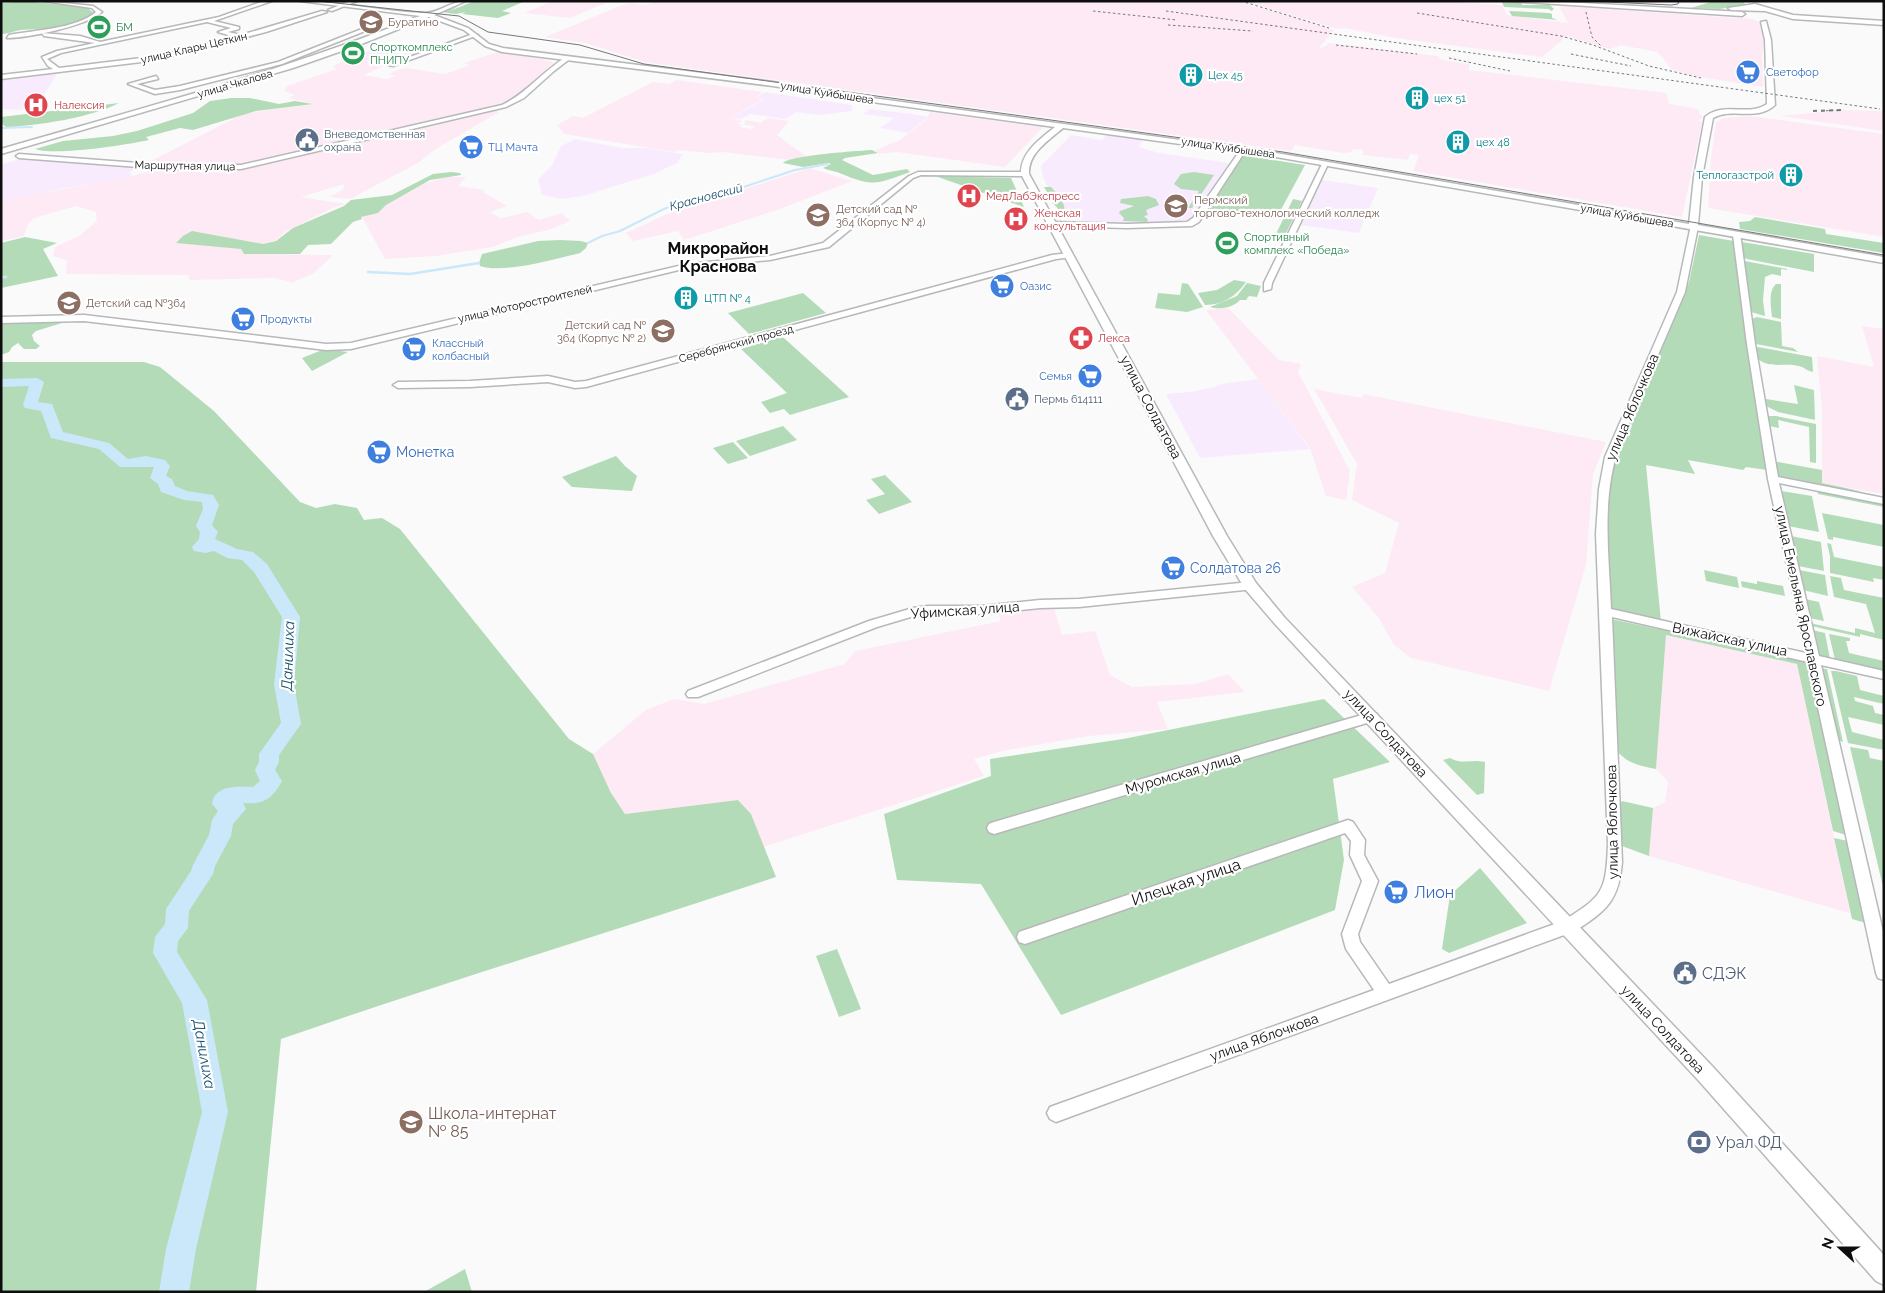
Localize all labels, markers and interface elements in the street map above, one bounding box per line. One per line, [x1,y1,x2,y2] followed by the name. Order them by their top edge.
[358,9,384,35] school or university icon: Буратино
[86,14,112,40] sports icon: БМ
[388,16,439,29] place label: Буратино
[116,21,133,34] place label: БМ
[140,29,248,67] street label: улица Клары Цеткин
[340,40,366,66] sports icon: Спорткомплекс ПНИПУ
[370,41,452,67] place label: Спорткомплекс ПНИПУ
[1735,59,1761,85] supermarket icon: Светофор
[1178,62,1204,88] building icon: Цех 45
[1766,66,1819,79] place label: Светофор
[196,67,274,101] street label: улица Чкалова
[1208,69,1243,82] place label: Цех 45
[779,79,875,107] street label: улица Куйбышева
[1404,85,1430,111] building icon: цех 51
[23,92,49,118] hospital icon: Налексия
[1434,92,1466,105] place label: цех 51
[54,99,104,112] place label: Налексия
[294,127,320,153] public building icon: Вневедомственная охрана
[324,128,425,154] place label: Вневедомственная охрана
[1445,129,1471,155] building icon: цех 48
[458,134,484,160] supermarket icon: ТЦ Мачта
[1180,135,1276,161] street label: улица Куйбышева
[1476,136,1510,149] place label: цех 48
[488,141,538,154] place label: ТЦ Мачта
[135,159,235,173] street label: Маршрутная улица
[1778,162,1804,188] building icon: Теплогазстрой
[1696,169,1774,182] place label: Теплогазстрой
[668,180,744,213] water label: Красновский
[956,183,982,209] hospital icon: МедЛабЭкспресс
[986,190,1080,203] place label: МедЛабЭкспресс
[1163,193,1189,219] school or university icon: Пермский торгово-технологический колледж
[1194,194,1380,220] place label: Пермский торгово-технологический колледж
[1579,201,1675,231] street label: улица Куйбышева
[805,202,831,228] school or university icon: Детский сад № 364 (Корпус № 4)
[836,203,925,229] place label: Детский сад № 364 (Корпус № 4)
[1003,206,1029,232] hospital icon: Женская консультация
[1034,207,1106,233] place label: Женская консультация
[1214,230,1240,256] sports icon: Спортивный комплекс «Победа»
[1244,231,1349,257] place label: Спортивный комплекс «Победа»
[667,239,769,276] district label: Микрорайон Краснова
[989,273,1015,299] supermarket icon: Оазис
[1020,280,1052,293] place label: Оазис
[457,282,593,326] street label: улица Моторостроителей
[673,285,699,311] building icon: ЦТП № 4
[56,290,82,316] school or university icon: Детский сад №364
[704,292,751,305] place label: ЦТП № 4
[86,297,186,310] place label: Детский сад №364
[230,306,256,332] supermarket icon: Продукты
[260,313,312,326] place label: Продукты
[650,318,676,344] school or university icon: Детский сад № 364 (Корпус № 2)
[557,319,646,345] place label: Детский сад № 364 (Корпус № 2)
[677,322,795,366] street label: Серебрянский проезд
[1068,325,1094,351] pharmacy icon: Лекса
[1098,332,1130,345] place label: Лекса
[401,336,427,362] supermarket icon: Классный колбасный
[432,337,489,363] place label: Классный колбасный
[1602,351,1662,463] street label: улица Яблочкова
[1117,353,1185,461] street label: улица Солдатова
[1077,363,1103,389] supermarket icon: Семья
[1039,370,1072,383] place label: Семья
[1004,386,1030,412] public building icon: Пермь 614111
[1034,393,1103,406] place label: Пермь 614111
[366,439,392,465] supermarket icon: Монетка
[396,444,454,460] place label: Монетка
[1772,504,1830,708] street label: улица Емельяна Ярославского
[1160,555,1186,581] supermarket icon: Солдатова 26
[1190,560,1281,576] place label: Солдатова 26
[910,598,1020,622] street label: Уфимская улица
[1671,619,1789,659] street label: Вижайская улица
[278,620,298,692] water label: Данилиха
[1341,686,1431,780] street label: улица Солдатова
[1123,749,1243,797] street label: Муромская улица
[1603,765,1621,879] street label: улица Яблочкова
[1129,854,1243,910] street label: Илецкая улица
[1383,879,1409,905] supermarket icon: Лион
[1414,883,1454,902] place label: Лион
[1672,960,1698,986] public building icon: СДЭК
[1702,964,1746,983] place label: СДЭК
[1618,982,1708,1076] street label: улица Солдатова
[1207,1010,1321,1064] street label: улица Яблочкова
[189,1017,219,1090] water label: Данилиха
[428,1104,557,1141] place label: Школа-интернат № 85
[398,1109,424,1135] school or university icon: Школа-интернат № 85
[1686,1129,1712,1155] bank icon: Урал ФД
[1716,1133,1782,1152] place label: Урал ФД
[1815,1223,1865,1273] north arrow
[1818,1235,1837,1251] text: N

